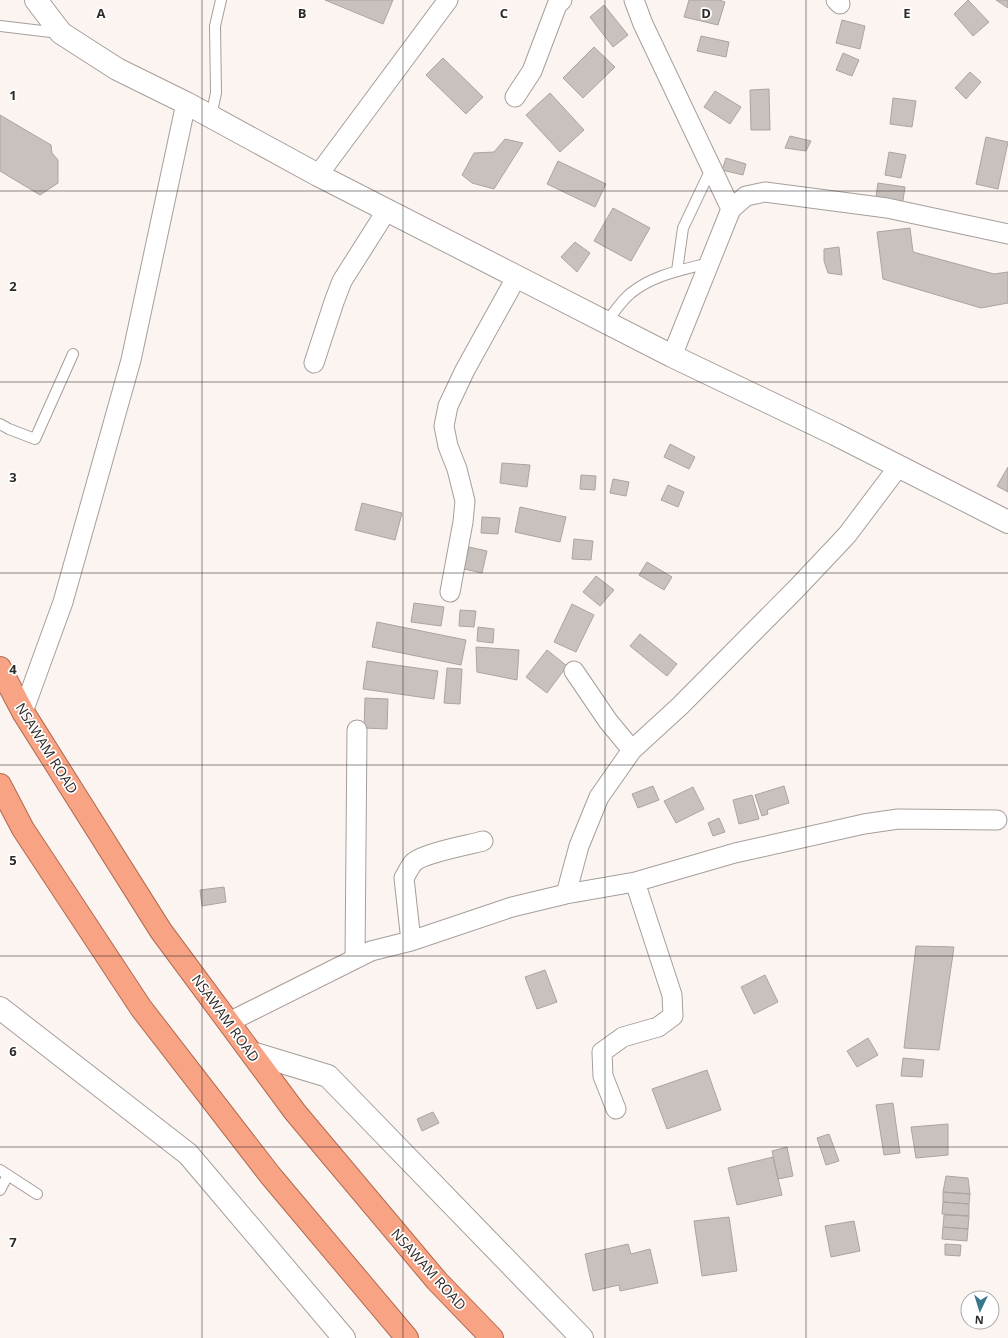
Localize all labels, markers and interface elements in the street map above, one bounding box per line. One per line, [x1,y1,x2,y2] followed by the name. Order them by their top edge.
[97,4,106,22] text: A
[298,4,307,22] text: B
[500,4,508,22] text: C
[701,4,711,22] text: D
[903,4,911,22] text: E
[9,86,17,104] text: 1
[9,277,17,295] text: 2
[9,468,17,486] text: 3
[9,660,17,678] text: 4
[11,699,83,797] street label: NSAWAM ROAD
[9,851,17,869] text: 5
[188,970,264,1066] street label: NSAWAM ROAD
[9,1042,17,1060] text: 6
[387,1224,471,1314] street label: NSAWAM ROAD
[9,1233,17,1251] text: 7
[960,1290,1000,1330] north arrow
[974,1313,984,1328] text: N

